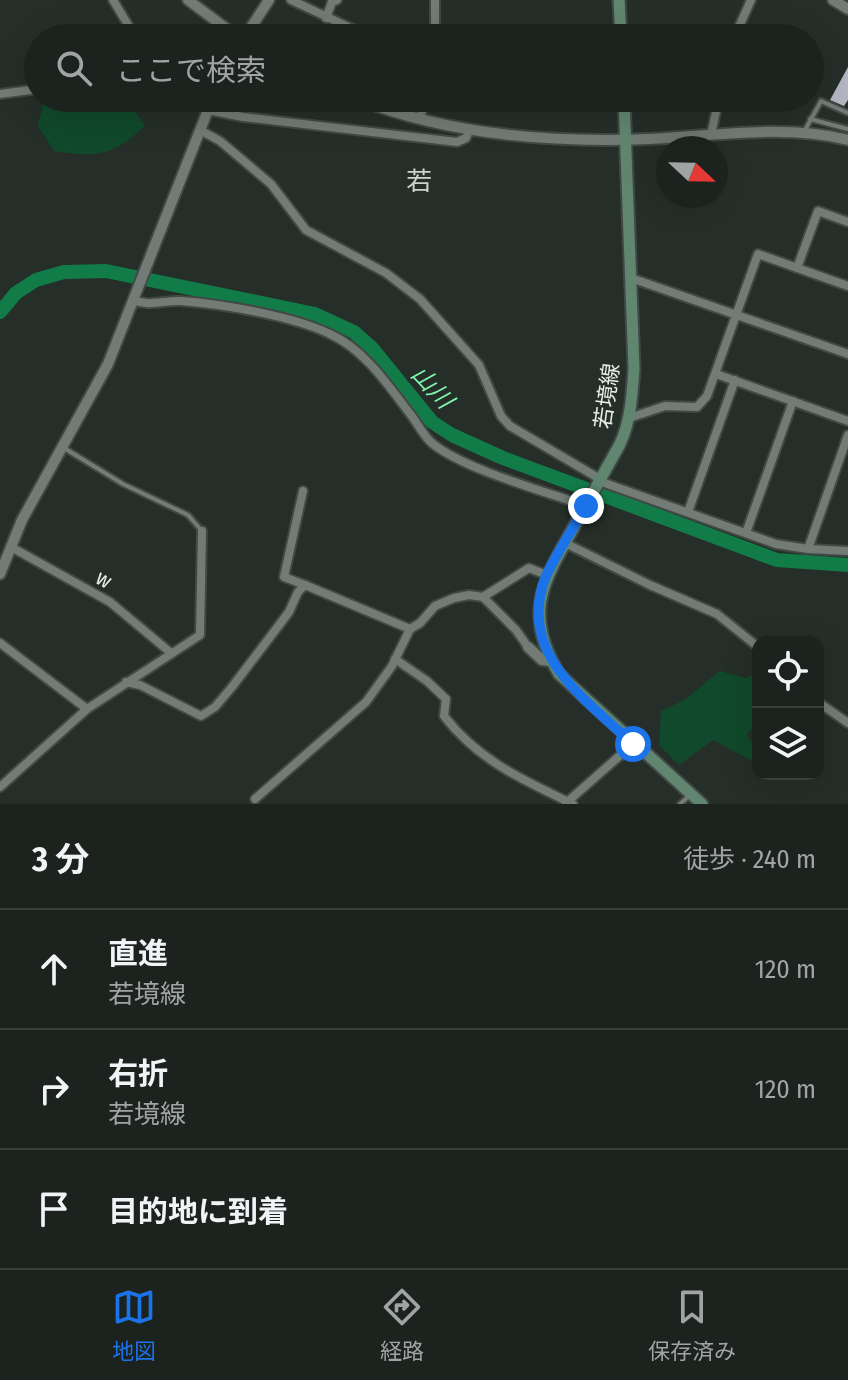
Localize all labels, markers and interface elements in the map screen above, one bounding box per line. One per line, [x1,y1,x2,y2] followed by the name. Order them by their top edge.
[24,24,824,112] search box
[52,46,96,90] icon: search
[116,53,266,89] text: ここで検索
[656,136,728,208] north arrow
[406,166,432,197] district label: 若
[405,360,461,416] water label: 山川
[589,361,625,431] street label: 若境線
[568,488,604,524] route end
[91,564,117,594] street label: w
[752,636,824,780] map controls
[752,636,824,708] button: locate
[752,708,824,780] button: layers
[615,726,651,762] route start
[32,839,89,880] text: 3 分
[683,844,816,875] text: 徒歩 · 240 m
[108,936,168,972] text: 直進
[32,947,76,991] icon: ahead
[755,954,816,985] text: 120 m
[108,979,186,1010] text: 若境線
[108,1056,168,1092] text: 右折
[32,1067,76,1111] icon: right
[755,1074,816,1105] text: 120 m
[108,1099,186,1130] text: 若境線
[32,1187,76,1231] icon: arrive
[108,1194,288,1230] text: 目的地に到着
[112,1285,156,1365] tab: 地図
[380,1285,424,1365] tab: 経路
[648,1285,736,1365] tab: 保存済み

